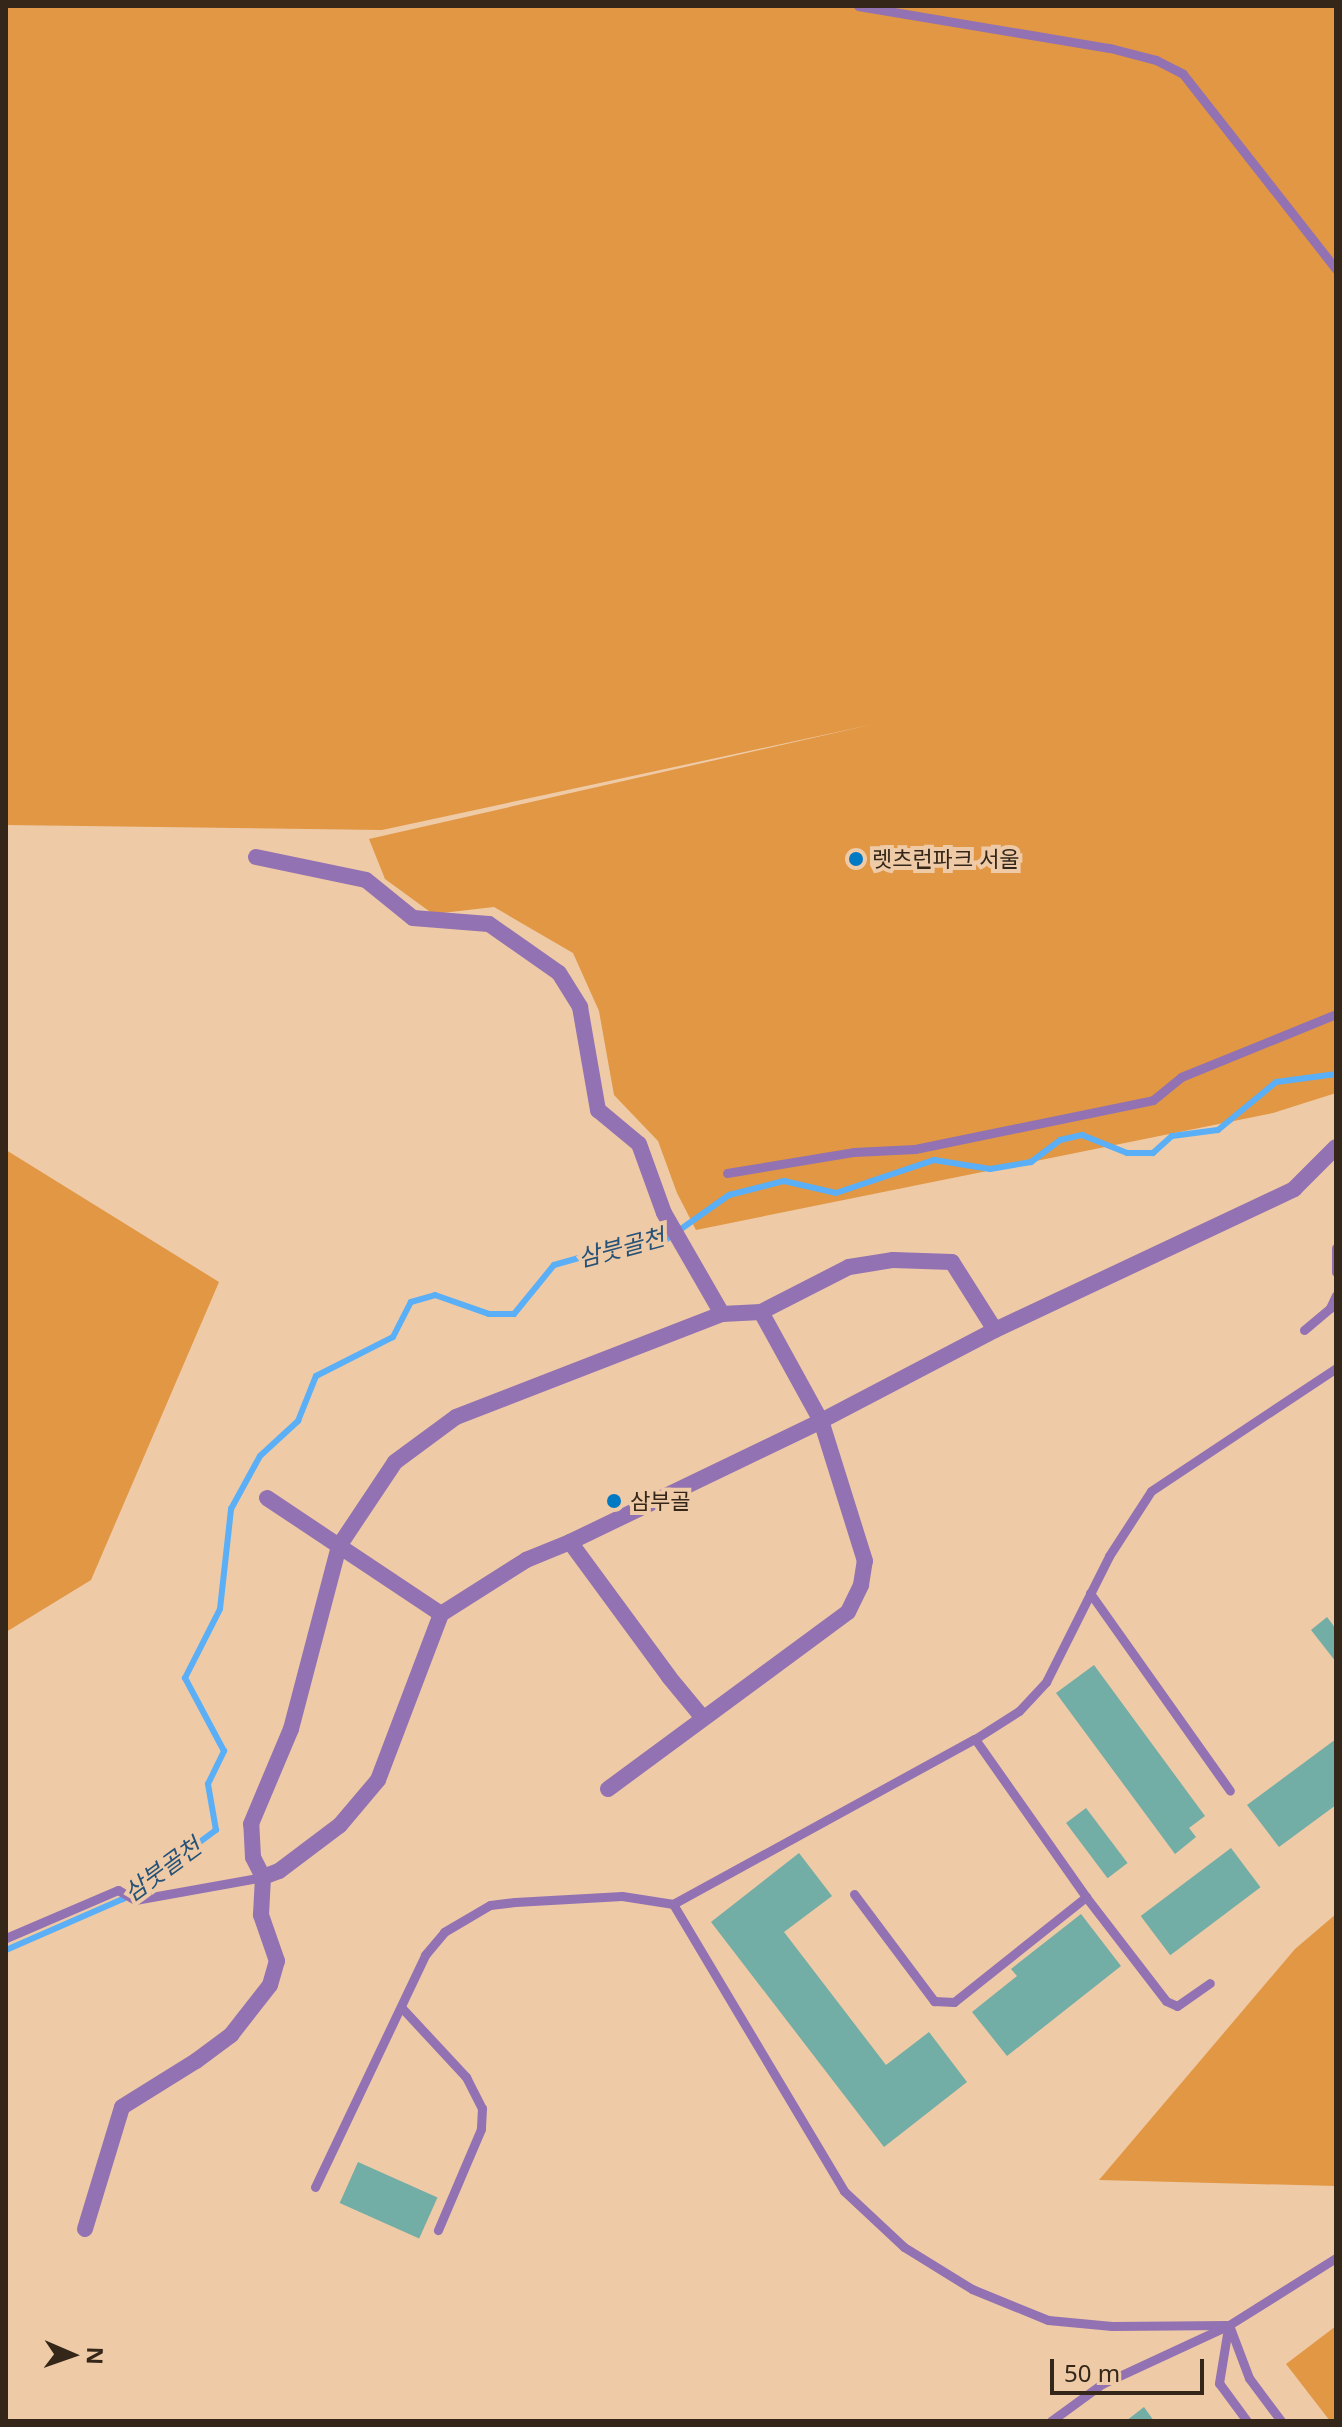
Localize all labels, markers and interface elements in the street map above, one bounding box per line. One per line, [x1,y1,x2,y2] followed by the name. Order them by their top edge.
[872,846,1019,872] place label: 렛츠런파크 서울
[847,850,865,868] marker: 렛츠런파크 서울
[575,1222,667,1272] water label: 삼붓골천
[630,1488,691,1514] place label: 삼부골
[605,1492,623,1510] marker: 삼부골
[118,1831,206,1907] water label: 삼붓골천
[32,2315,112,2395] north arrow
[1054,2343,1208,2393] scale bar
[81,2346,111,2365] text: N
[1064,2356,1120,2389] text: 50 m

